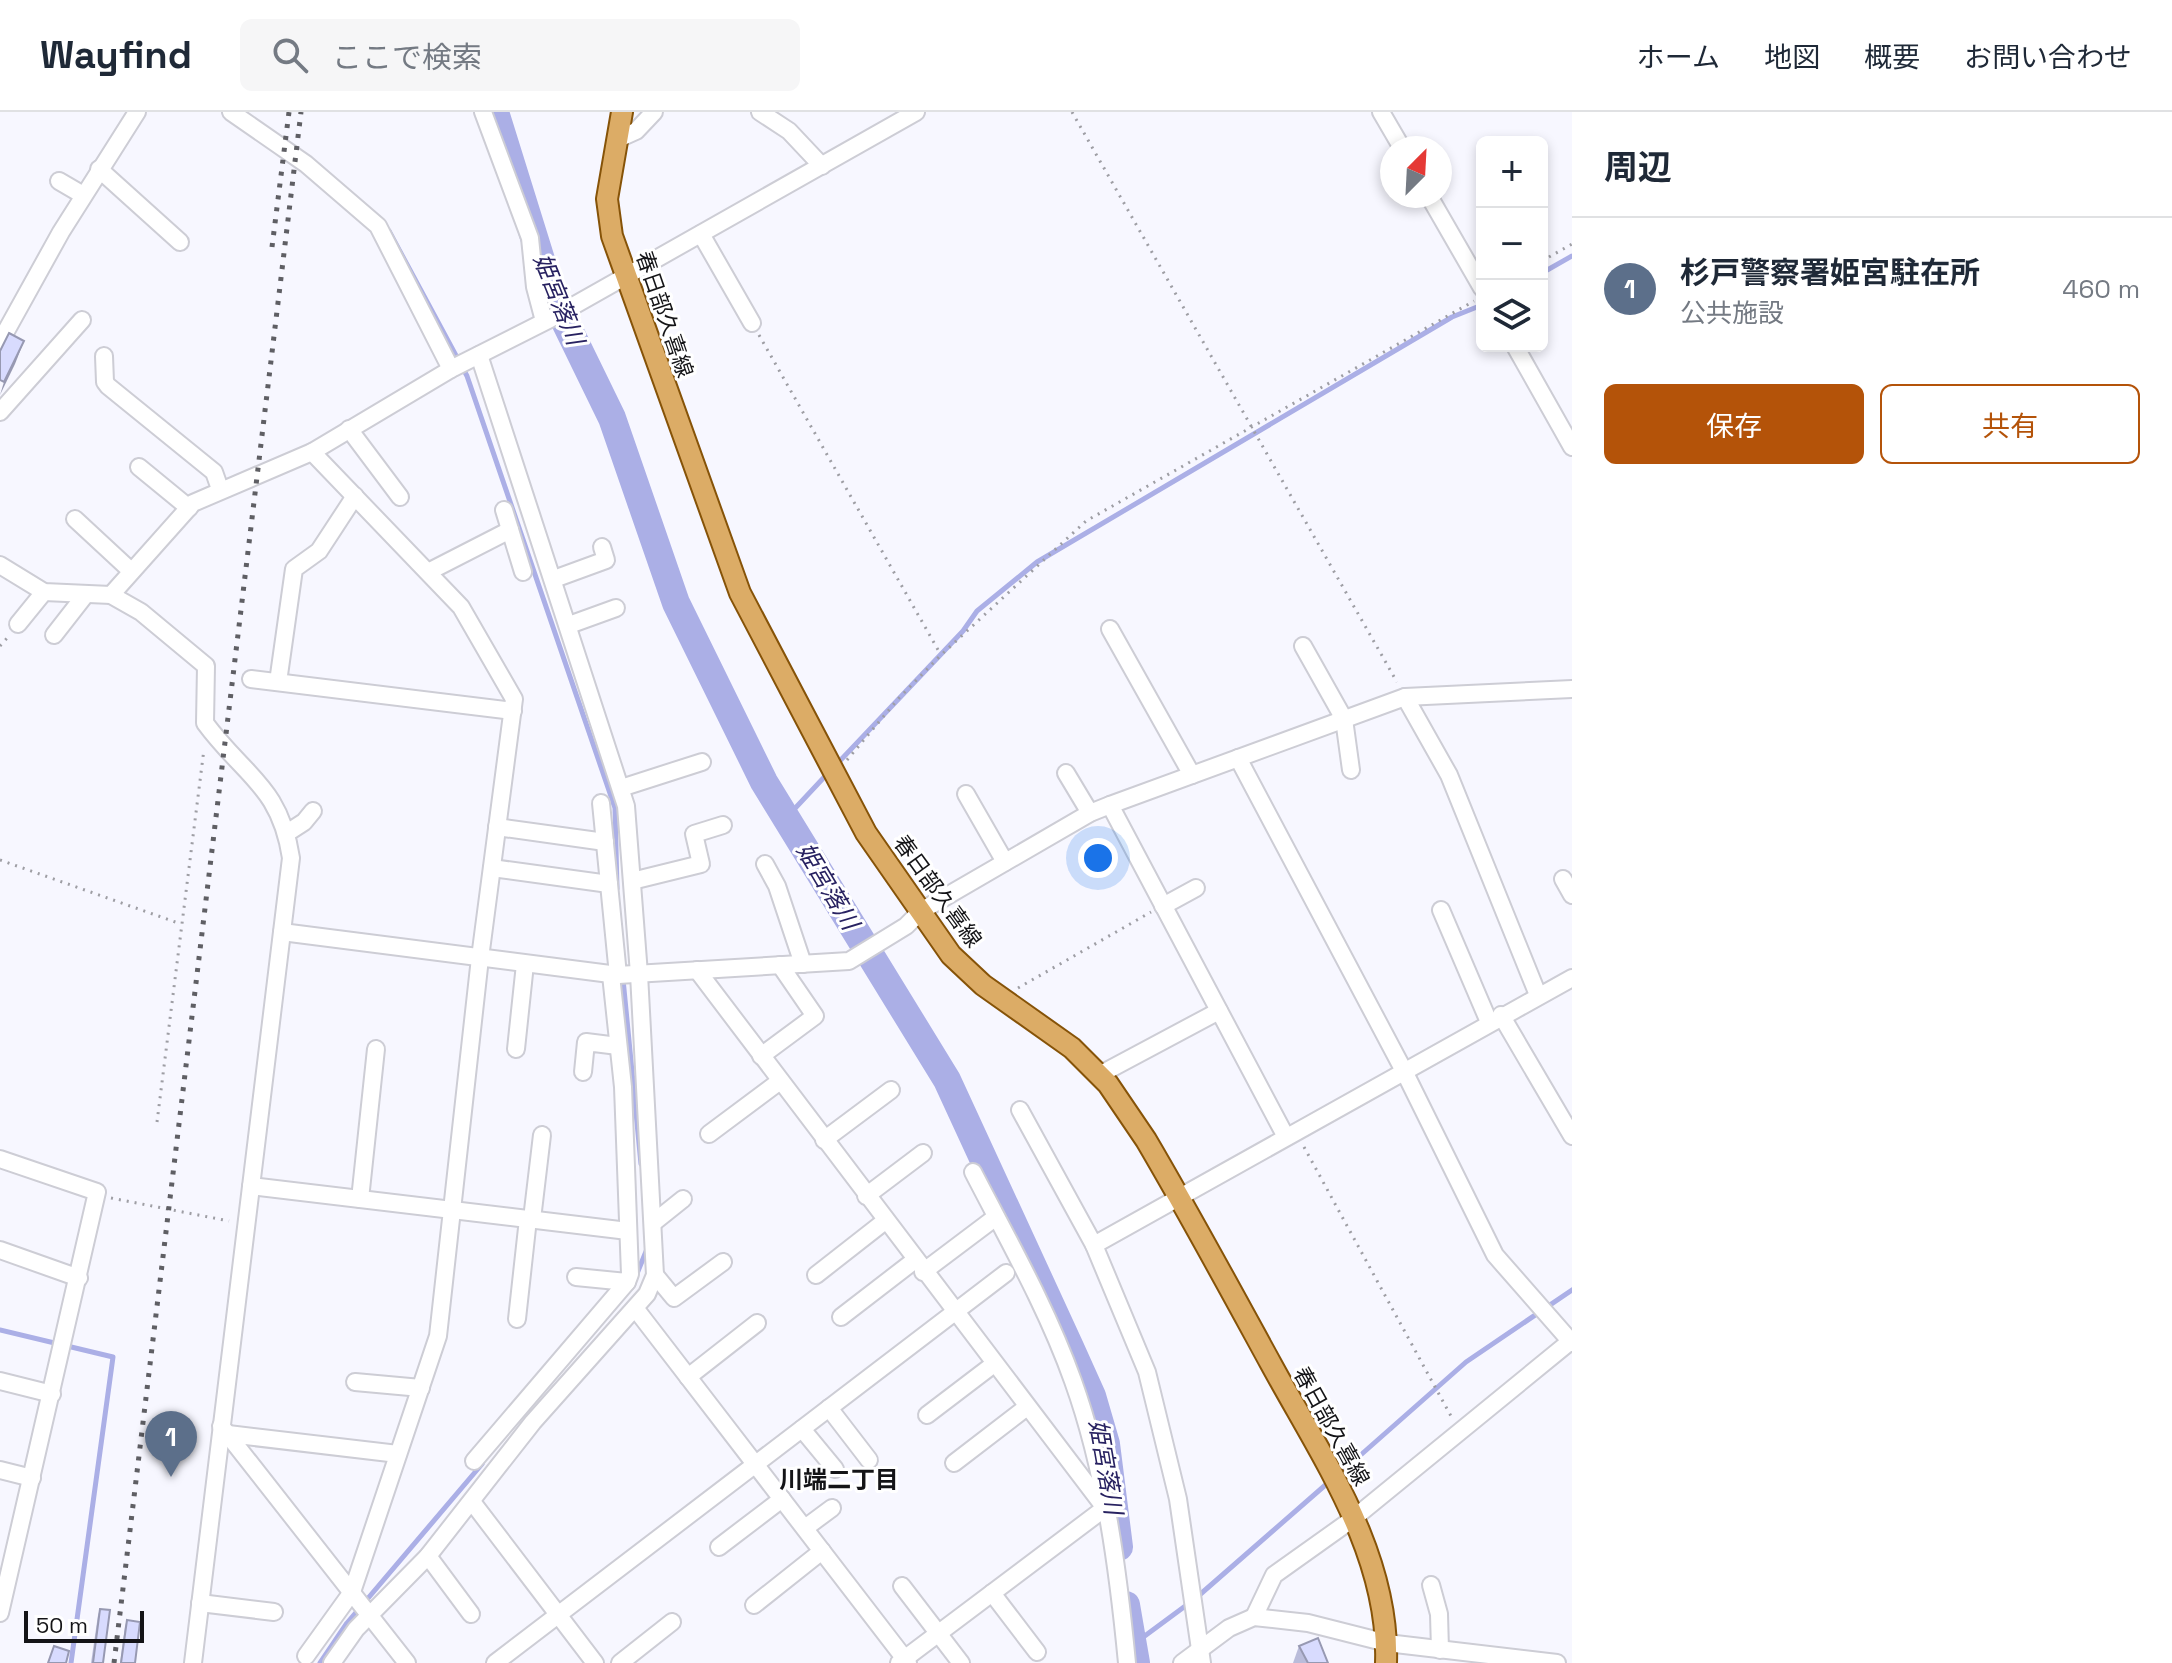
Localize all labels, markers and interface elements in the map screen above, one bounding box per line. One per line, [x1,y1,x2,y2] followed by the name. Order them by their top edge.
[240,19,800,91] search box
[40,31,192,79] text: Wayfind
[268,33,312,77] icon: search
[332,38,482,77] text: ここで検索
[1637,39,1720,75] text: ホーム
[1764,39,1820,75] text: 地図
[1864,39,1920,75] text: 概要
[1964,39,2132,75] text: お問い合わせ
[1380,136,1452,208] north arrow
[1476,136,1548,352] map controls
[1476,136,1548,208] button: +
[1604,146,1672,189] text: 周辺
[1476,208,1548,280] button: −
[630,247,700,381] street label: 春日部久喜線
[527,249,592,352] water label: 姫宮落川
[1680,253,1980,292] text: 杉戸警察署姫宮駐在所
[1624,272,1636,306] text: 1
[2062,272,2140,306] text: 460 m
[1476,280,1548,352] button: layers
[1680,296,1784,330] text: 公共施設
[1604,384,1864,464] button: 保存
[1880,384,2140,464] button: 共有
[888,829,988,953] street label: 春日部久喜線
[790,837,868,938] water label: 姫宮落川
[1078,838,1118,878] your location
[1288,1361,1376,1491] street label: 春日部久喜線
[145,1411,197,1477] pin: 1
[1082,1417,1130,1520] water label: 姫宮落川
[779,1464,899,1495] district label: 川端二丁目
[24,1607,144,1643] scale bar
[36,1611,88,1639] text: 50 m

